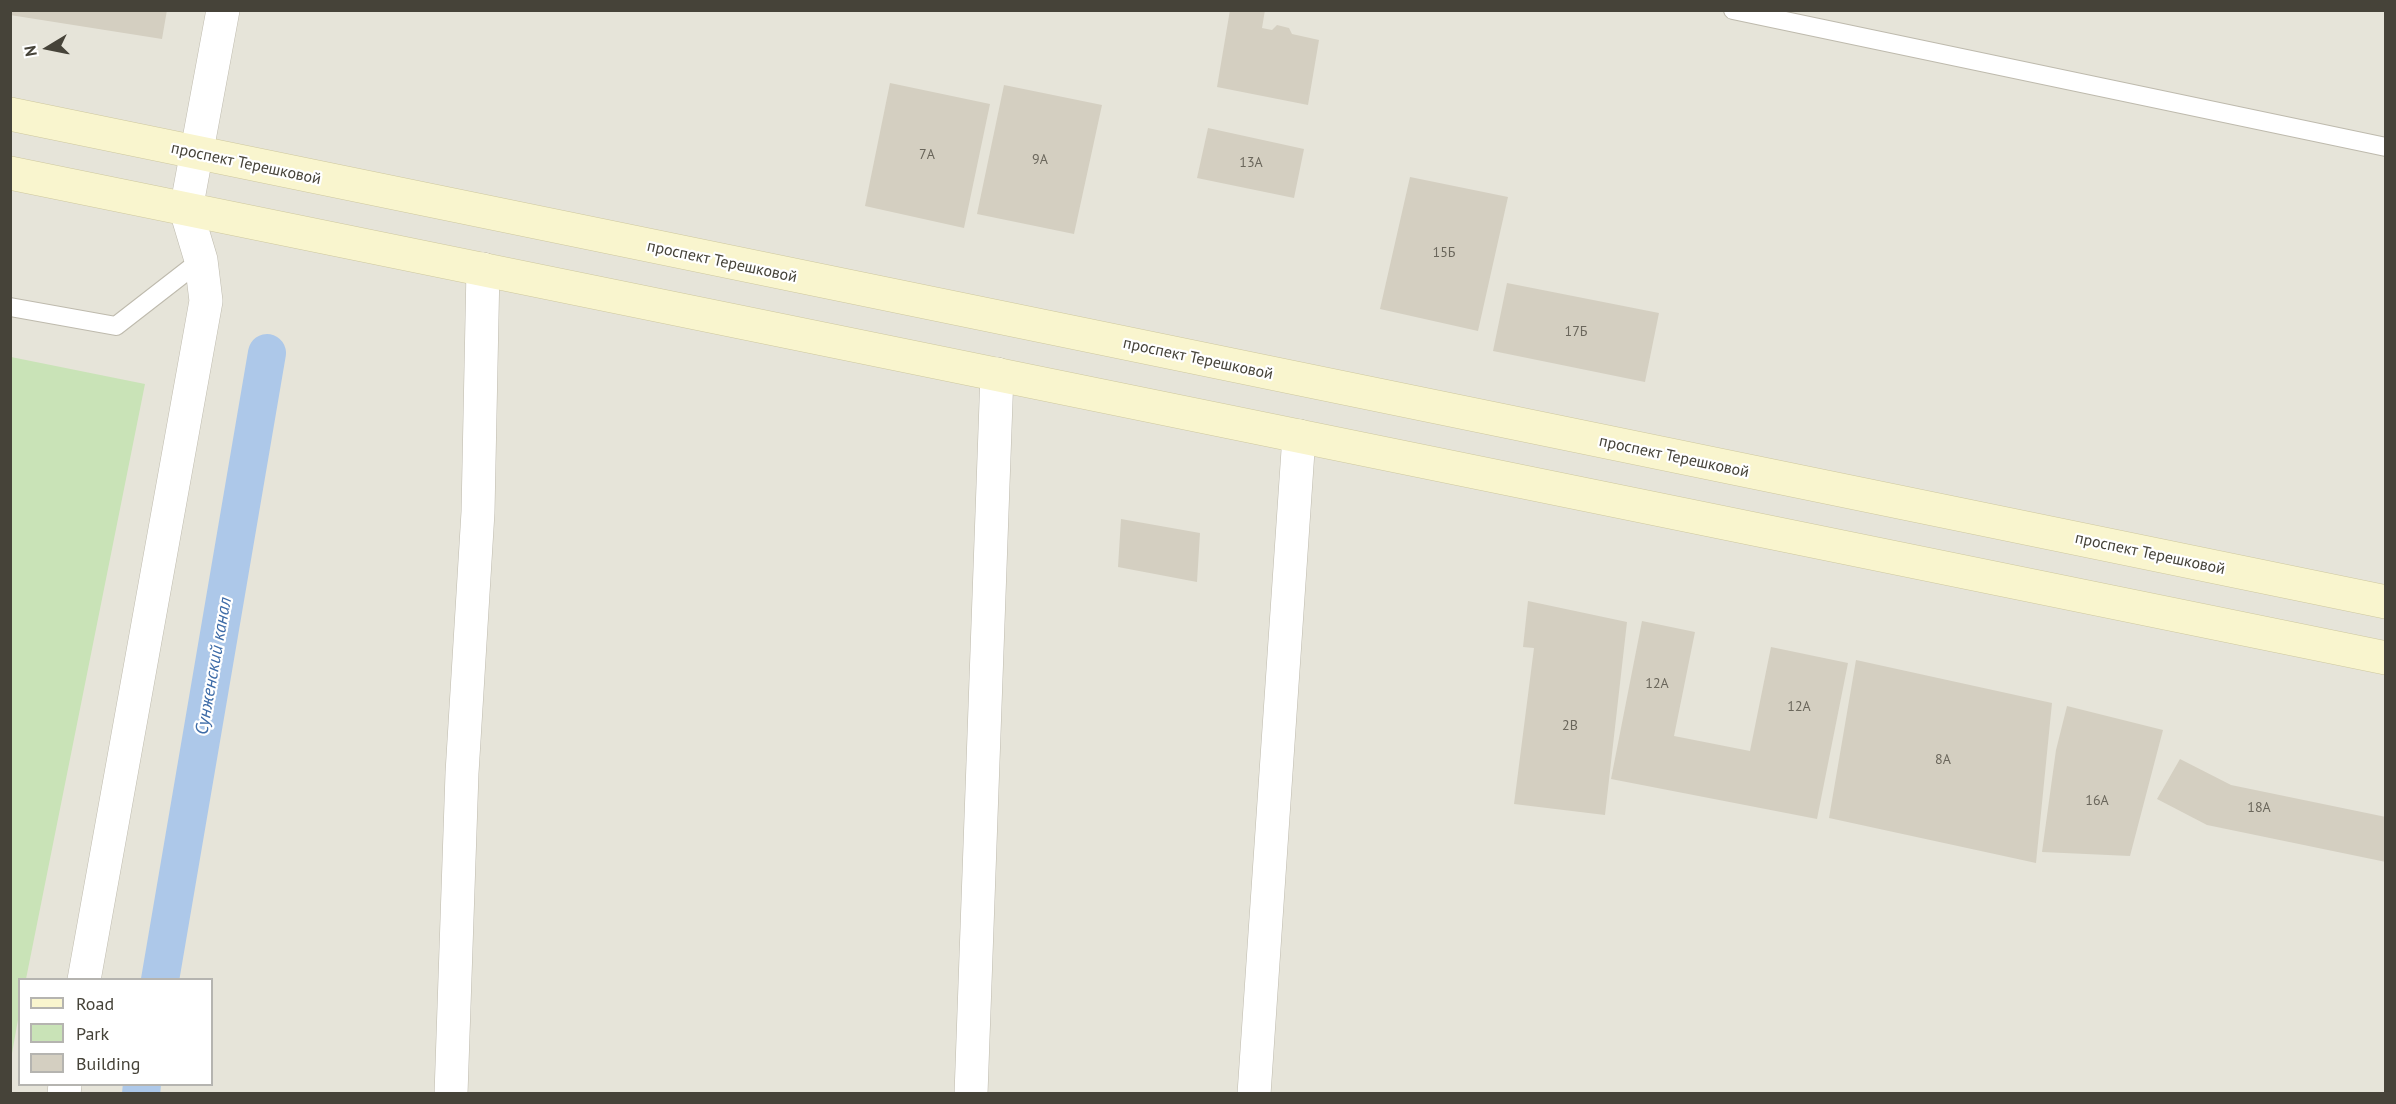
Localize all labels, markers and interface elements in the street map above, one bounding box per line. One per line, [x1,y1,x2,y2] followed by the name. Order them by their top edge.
[18,18,78,78] north arrow
[20,44,41,58] text: N
[169,139,323,189] street label: проспект Терешковой
[919,147,935,163] house number: 7А
[1032,152,1048,168] house number: 9А
[1239,155,1263,171] house number: 13А
[645,237,799,287] street label: проспект Терешковой
[1433,245,1455,261] house number: 15Б
[1565,324,1587,340] house number: 17Б
[1121,334,1275,384] street label: проспект Терешковой
[1597,432,1751,482] street label: проспект Терешковой
[2073,529,2227,579] street label: проспект Терешковой
[191,596,237,736] water label: Сунженский канал
[1645,676,1669,692] house number: 12А
[1787,699,1811,715] house number: 12А
[1562,718,1578,734] house number: 2В
[1935,752,1951,768] house number: 8А
[2085,793,2109,809] house number: 16А
[2247,800,2271,816] house number: 18А
[18,978,213,1086] legend
[76,992,114,1015] text: Road
[76,1022,109,1045] text: Park
[76,1052,140,1075] text: Building

